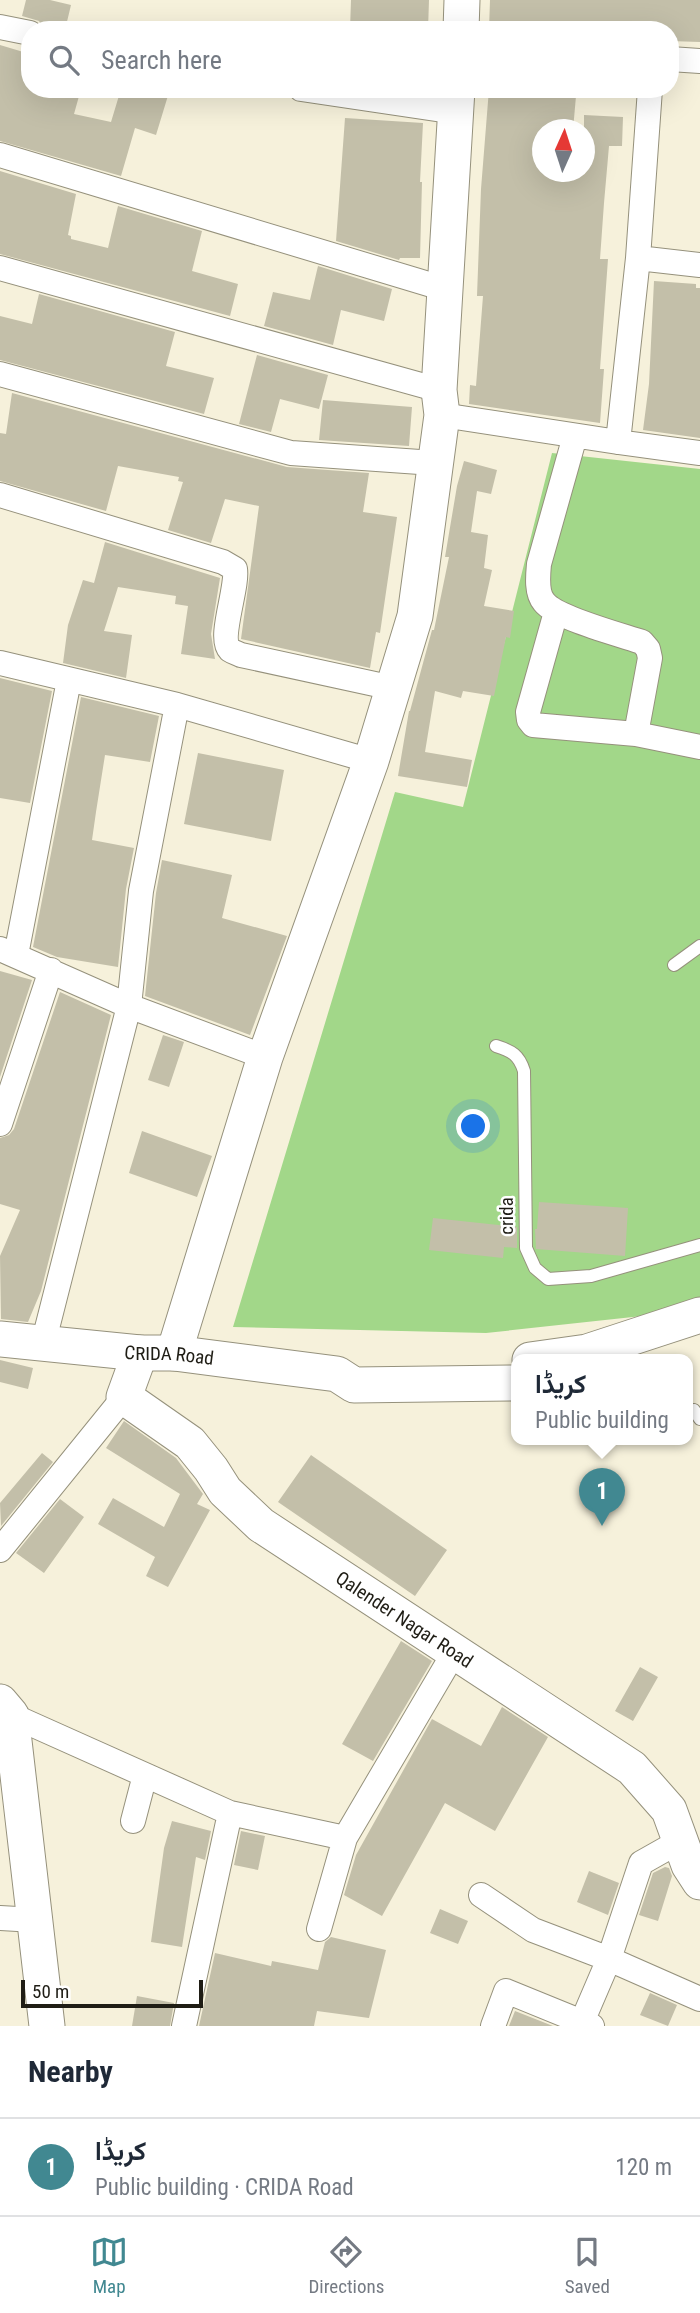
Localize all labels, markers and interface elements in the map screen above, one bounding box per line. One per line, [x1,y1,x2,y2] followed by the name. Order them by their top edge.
[21,21,679,98] search box
[45,41,83,79] icon: search
[101,45,222,75] text: Search here
[532,119,595,182] north arrow
[456,1109,490,1143] your location
[495,1197,518,1235] street label: crida
[123,1341,215,1370] street label: CRIDA Road
[511,1354,693,1445] popup
[535,1369,586,1399] text: کریڈا
[535,1407,669,1434] text: Public building
[579,1468,625,1526] pin: 1
[331,1566,477,1673] street label: Qalender Nagar Road
[21,1977,203,2009] scale bar
[32,1980,69,2003] text: 50 m
[28,2054,113,2089] text: Nearby
[95,2136,146,2166] text: کریڈا
[45,2154,57,2181] text: 1
[615,2154,672,2181] text: 120 m
[95,2174,354,2201] text: Public building · CRIDA Road
[90,2233,128,2298] tab: Map
[308,2233,384,2298] tab: Directions
[565,2233,610,2298] tab: Saved

